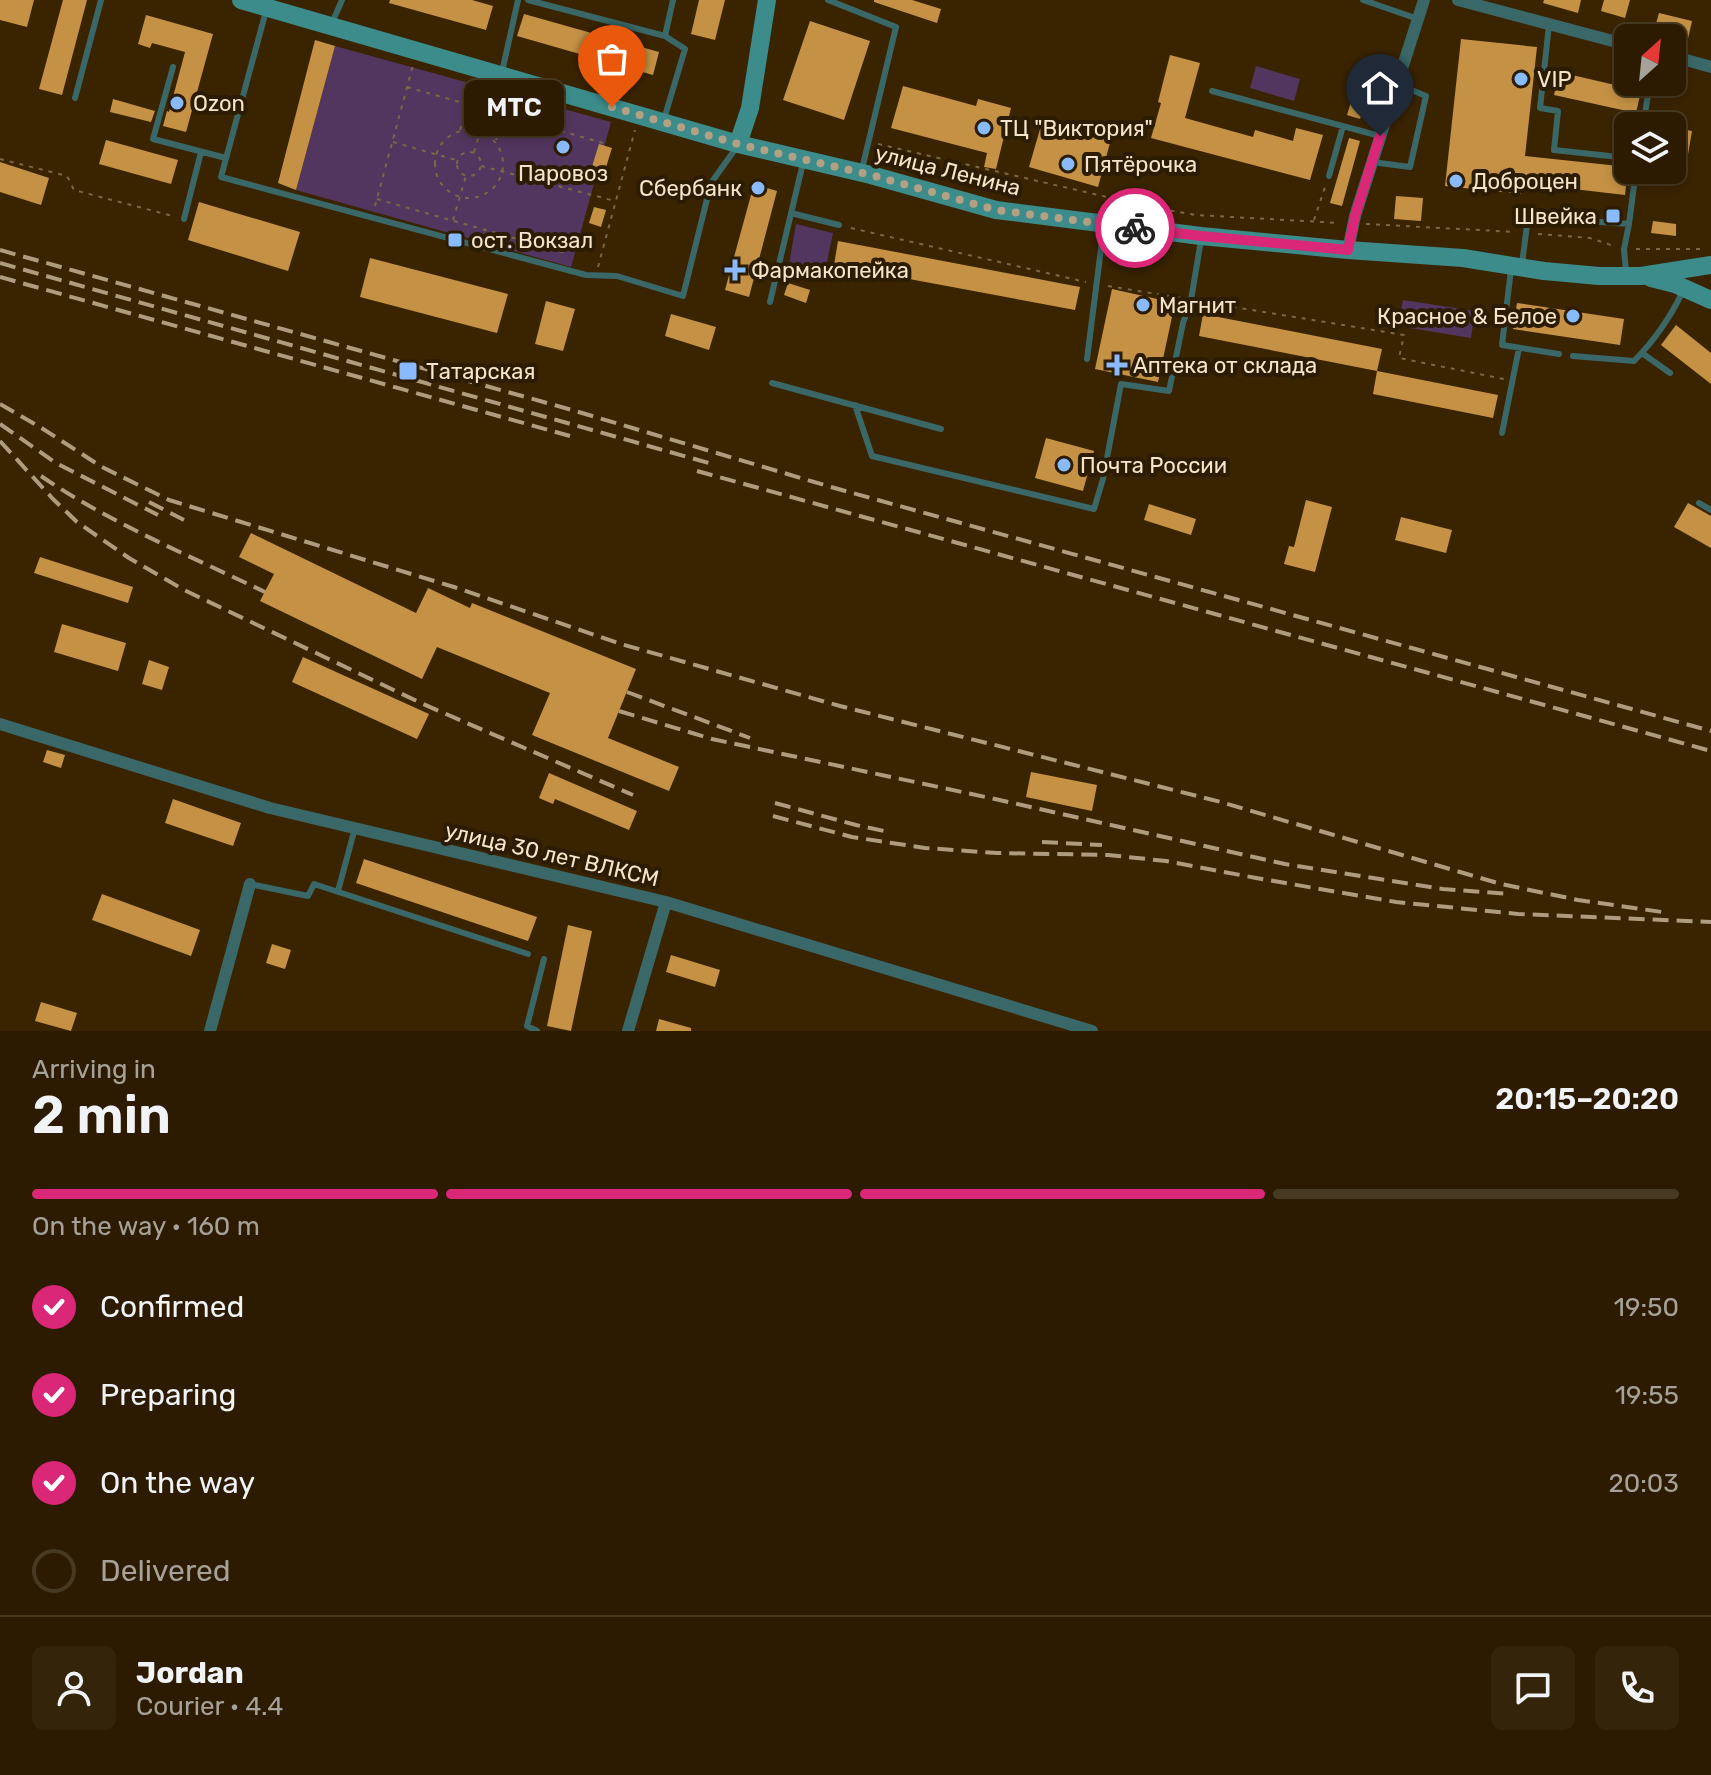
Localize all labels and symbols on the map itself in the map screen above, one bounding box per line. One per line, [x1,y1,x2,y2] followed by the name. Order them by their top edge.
[1614,24,1686,96] north arrow
[578,25,646,107] pin
[1346,54,1414,136] pin
[1537,66,1572,93] place label: VIP
[1512,70,1530,88] marker: VIP
[464,79,564,135] callout: МТС
[193,90,245,117] place label: Ozon
[168,94,186,112] marker: Ozon
[1000,115,1153,142] place label: ТЦ "Виктория"
[975,119,993,137] marker: ТЦ "Виктория"
[554,138,572,156] marker: Паровоз
[872,139,1023,202] street label: улица Ленина
[1084,151,1197,178] place label: Пятёрочка
[1059,155,1077,173] marker: Пятёрочка
[518,160,608,187] place label: Паровоз
[1472,168,1578,195] place label: Доброцен
[1447,172,1465,190] marker: Доброцен
[639,175,742,202] place label: Сбербанк
[749,179,767,197] marker: Сбербанк
[1095,188,1175,268] courier
[1514,203,1597,230] place label: Швейка
[1604,207,1622,225] marker: Швейка
[471,227,593,254] place label: ост. Вокзал
[446,231,464,249] marker: ост. Вокзал
[751,257,909,284] place label: Фармакопейка
[726,261,744,279] marker: Фармакопейка
[1159,292,1236,319] place label: Магнит
[1134,296,1152,314] marker: Магнит
[1377,303,1557,330] place label: Красное & Белое
[1564,307,1582,325] marker: Красное & Белое
[1133,352,1317,379] place label: Аптека от склада
[1108,356,1126,374] marker: Аптека от склада
[426,358,535,385] place label: Татарская
[397,360,419,382] marker: Татарская
[1080,452,1227,479] place label: Почта России
[1055,456,1073,474] marker: Почта России
[442,817,661,892] street label: улица 30 лет ВЛКСМ

